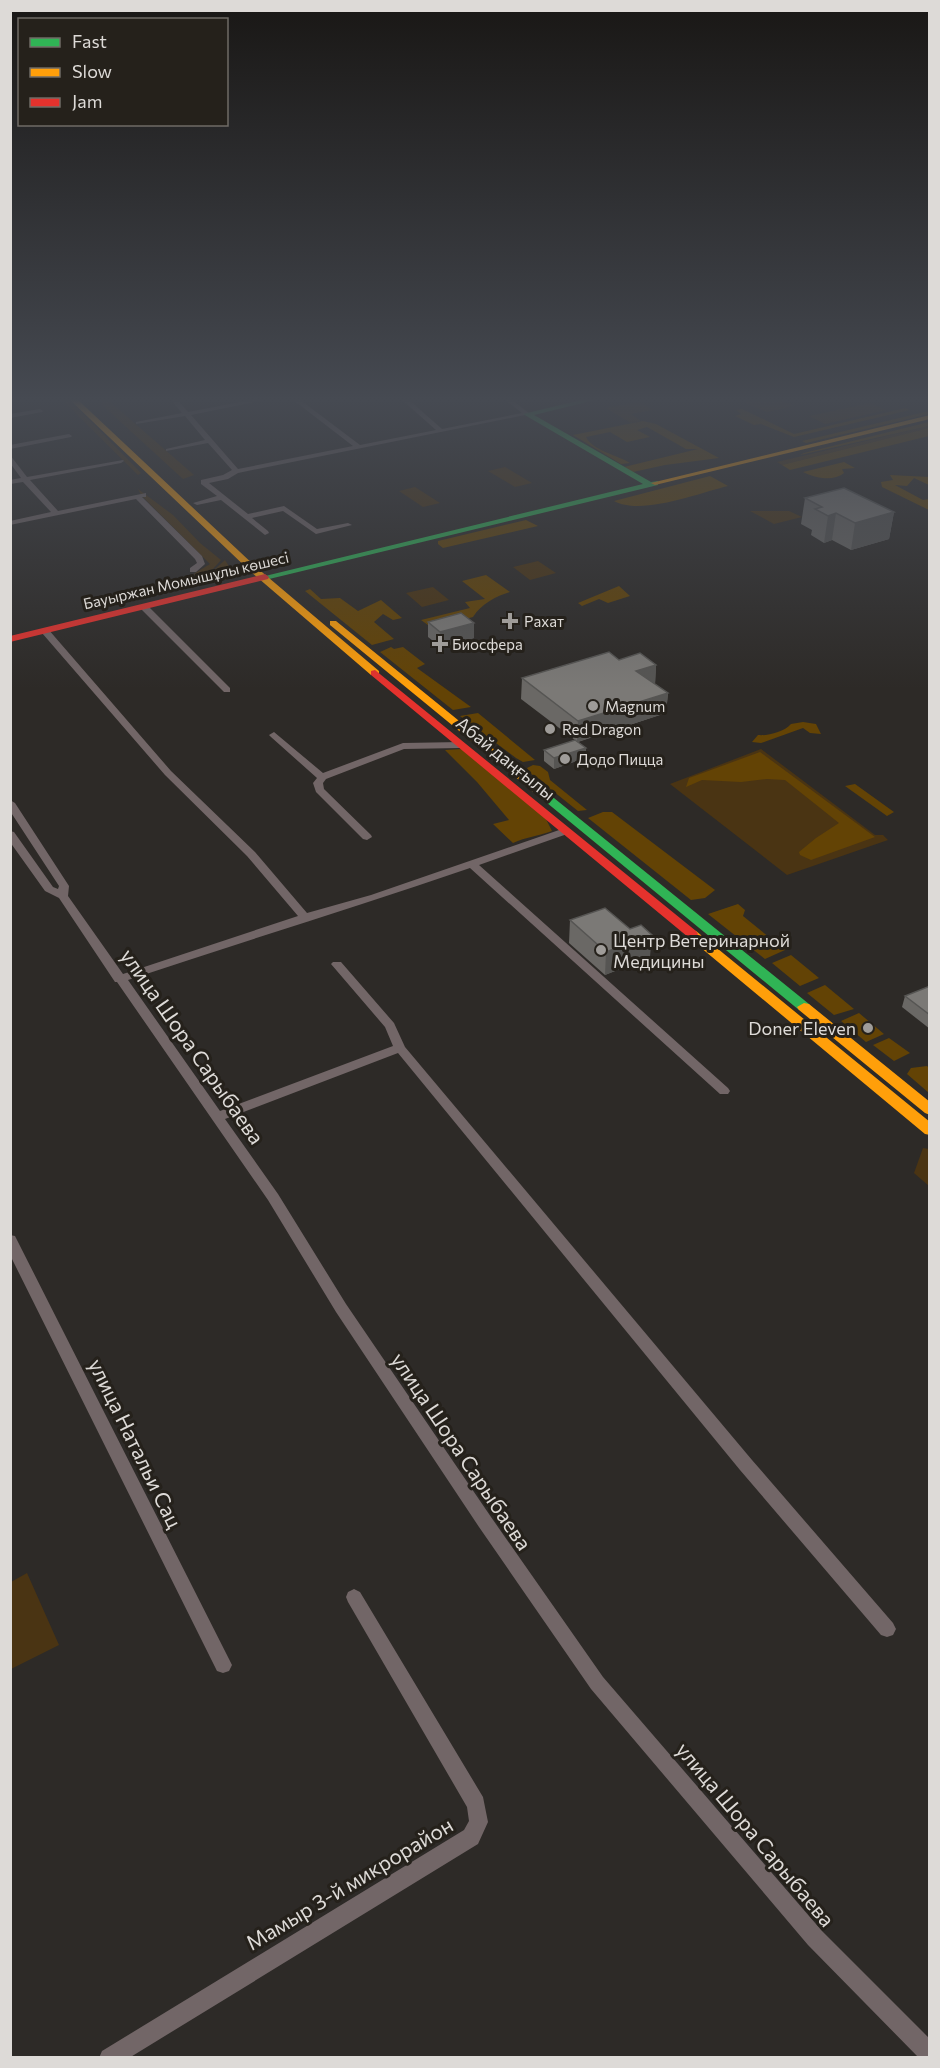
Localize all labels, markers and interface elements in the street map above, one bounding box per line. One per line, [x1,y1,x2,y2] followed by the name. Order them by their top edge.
[18,18,228,126] legend
[72,30,107,52] text: Fast
[72,60,112,82] text: Slow
[72,90,102,112] text: Jam
[81,548,291,612] street label: Бауыржан Момышұлы көшесі
[501,612,519,630] marker: Рахат
[524,612,564,630] place label: Рахат
[452,635,523,653] place label: Биосфера
[433,637,447,651] marker: Биосфера
[605,697,665,715] place label: Magnum
[586,699,600,713] marker: Magnum
[452,711,560,805] street label: Абай даңғылы
[562,720,641,738] place label: Red Dragon
[543,722,557,736] marker: Red Dragon
[577,750,663,768] place label: Додо Пицца
[558,752,572,766] marker: Додо Пицца
[613,929,790,972] place label: Центр Ветеринарной Медицины
[594,943,608,957] marker: Центр Ветеринарной Медицины
[116,944,270,1148] street label: улица Шора Сарыбаева
[748,1017,856,1039] place label: Doner Eleven
[861,1021,875,1035] marker: Doner Eleven
[387,1348,537,1554] street label: улица Шора Сарыбаева
[84,1354,188,1532] street label: улица Натальи Сац
[672,1737,840,1931] street label: улица Шора Сарыбаева
[241,1811,457,1955] street label: Мамыр 3-й микрорайон

